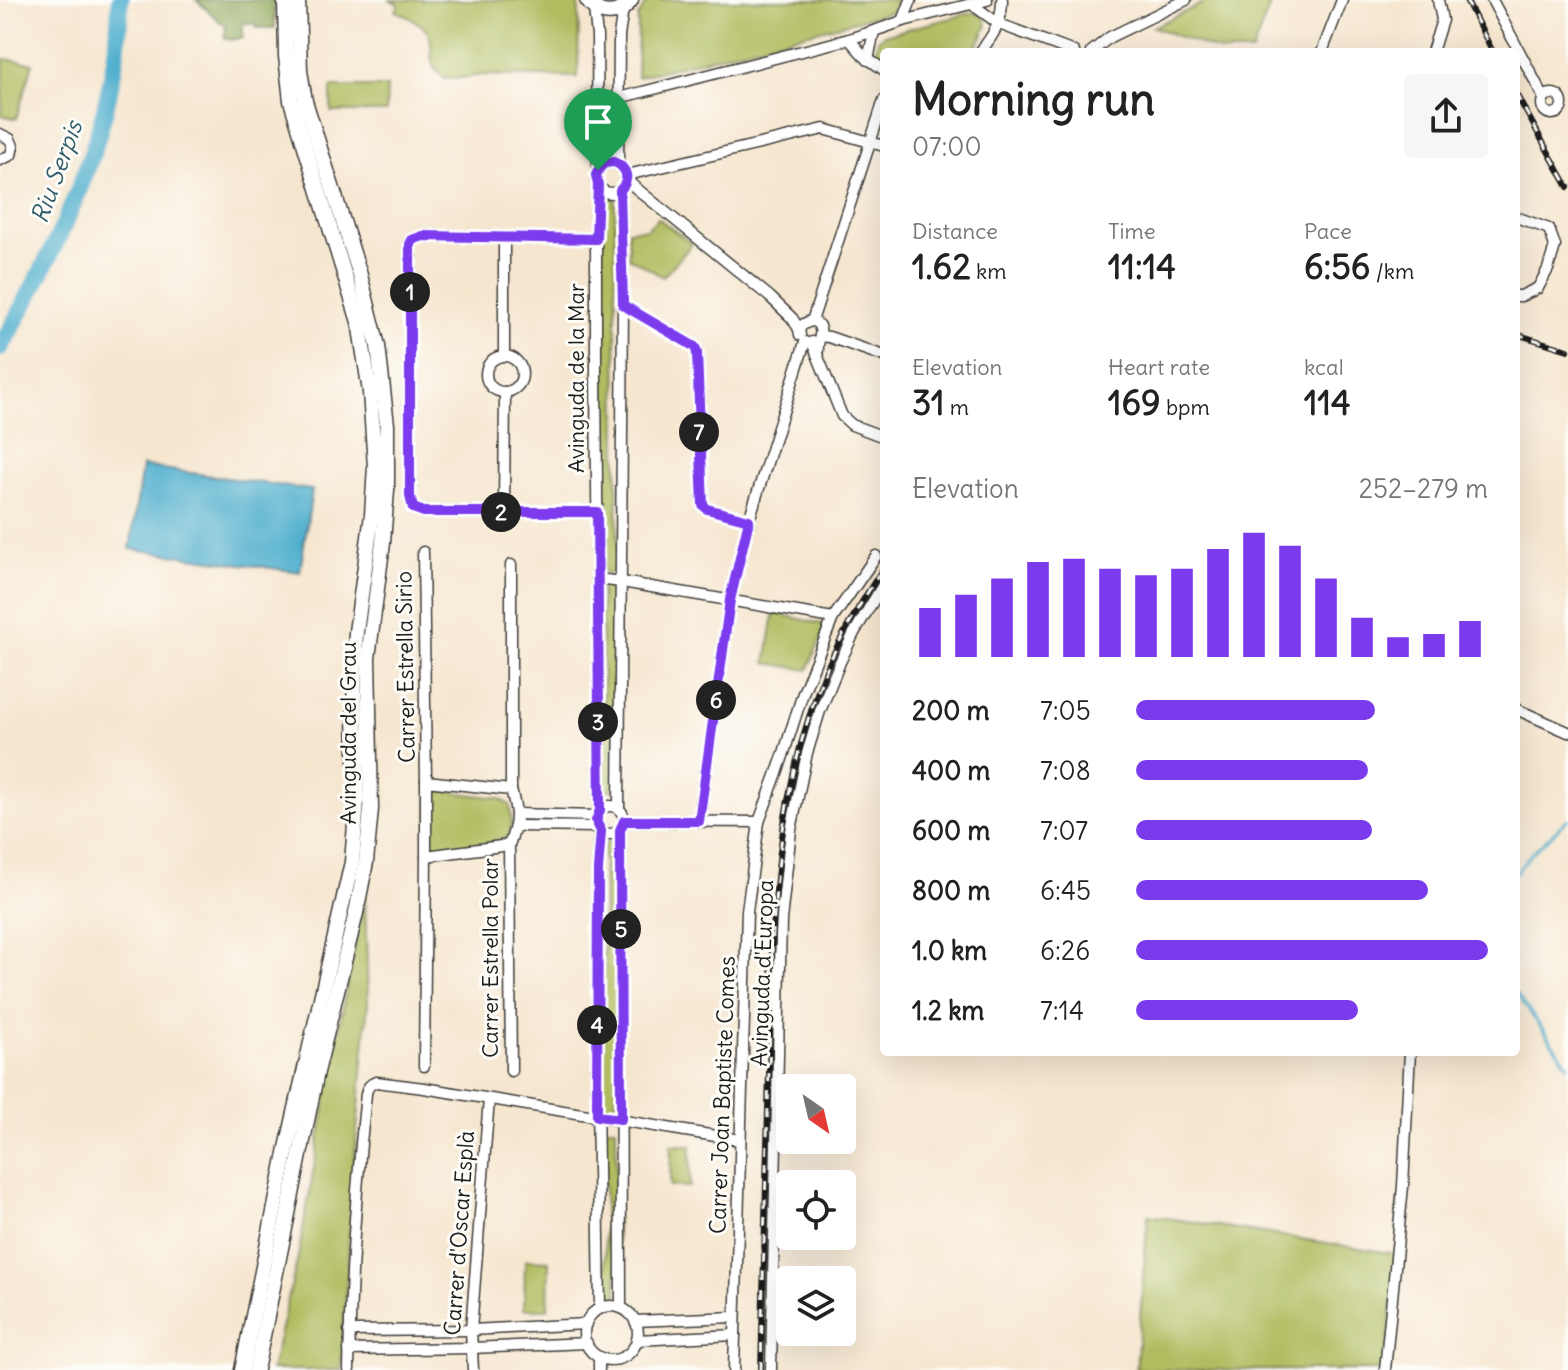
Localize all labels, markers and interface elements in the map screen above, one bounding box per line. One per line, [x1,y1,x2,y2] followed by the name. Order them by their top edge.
[912,72,1155,127] text: Morning run
[1404,74,1488,158] button: share
[564,88,632,170] pin
[576,100,620,144] icon: arrive
[24,116,89,227] water label: Riu Serpis
[912,130,982,163] text: 07:00
[912,217,998,245] text: Distance
[1108,217,1156,245] text: Time
[1304,217,1352,245] text: Pace
[912,245,971,288] text: 1.62
[1108,245,1176,288] text: 11:14
[1304,245,1370,288] text: 6:56
[971,257,1007,285] text: km
[1370,257,1414,285] text: /km
[390,272,430,312] pin: 1
[406,278,414,306] text: 1
[562,283,590,473] street label: Avinguda de la Mar
[912,353,1002,381] text: Elevation
[1108,353,1210,381] text: Heart rate
[1304,353,1344,381] text: kcal
[912,381,944,424] text: 31
[1108,381,1161,424] text: 169
[1304,381,1351,424] text: 114
[944,393,969,421] text: m
[1161,393,1210,421] text: bpm
[679,412,719,452] pin: 7
[694,418,704,446] text: 7
[912,472,1019,505] text: Elevation
[1359,472,1488,505] text: 252–279 m
[481,492,521,532] pin: 2
[495,498,507,526] text: 2
[389,571,421,763] street label: Carrer Estrella Sirio
[334,641,362,824] street label: Avinguda del Grau
[696,680,736,720] pin: 6
[710,686,722,714] text: 6
[912,694,989,727] text: 200 m
[1040,694,1091,727] text: 7:05
[578,702,618,742] pin: 3
[592,708,604,736] text: 3
[912,754,990,787] text: 400 m
[1040,754,1091,787] text: 7:08
[912,814,990,847] text: 600 m
[1040,814,1088,847] text: 7:07
[476,858,504,1058] street label: Carrer Estrella Polar
[912,874,990,907] text: 800 m
[1040,874,1091,907] text: 6:45
[745,879,779,1067] street label: Avinguda d'Europa
[601,909,641,949] pin: 5
[615,915,627,943] text: 5
[912,934,987,967] text: 1.0 km
[1040,934,1090,967] text: 6:26
[703,956,741,1234] street label: Carrer Joan Baptiste Comes
[912,994,984,1027] text: 1.2 km
[1040,994,1084,1027] text: 7:14
[577,1005,617,1045] pin: 4
[591,1011,603,1039] text: 4
[776,1074,856,1154] north arrow
[776,1074,856,1346] map controls
[438,1130,480,1336] street label: Carrer d'Oscar Esplà
[776,1170,856,1250] button: locate
[776,1266,856,1346] button: layers

